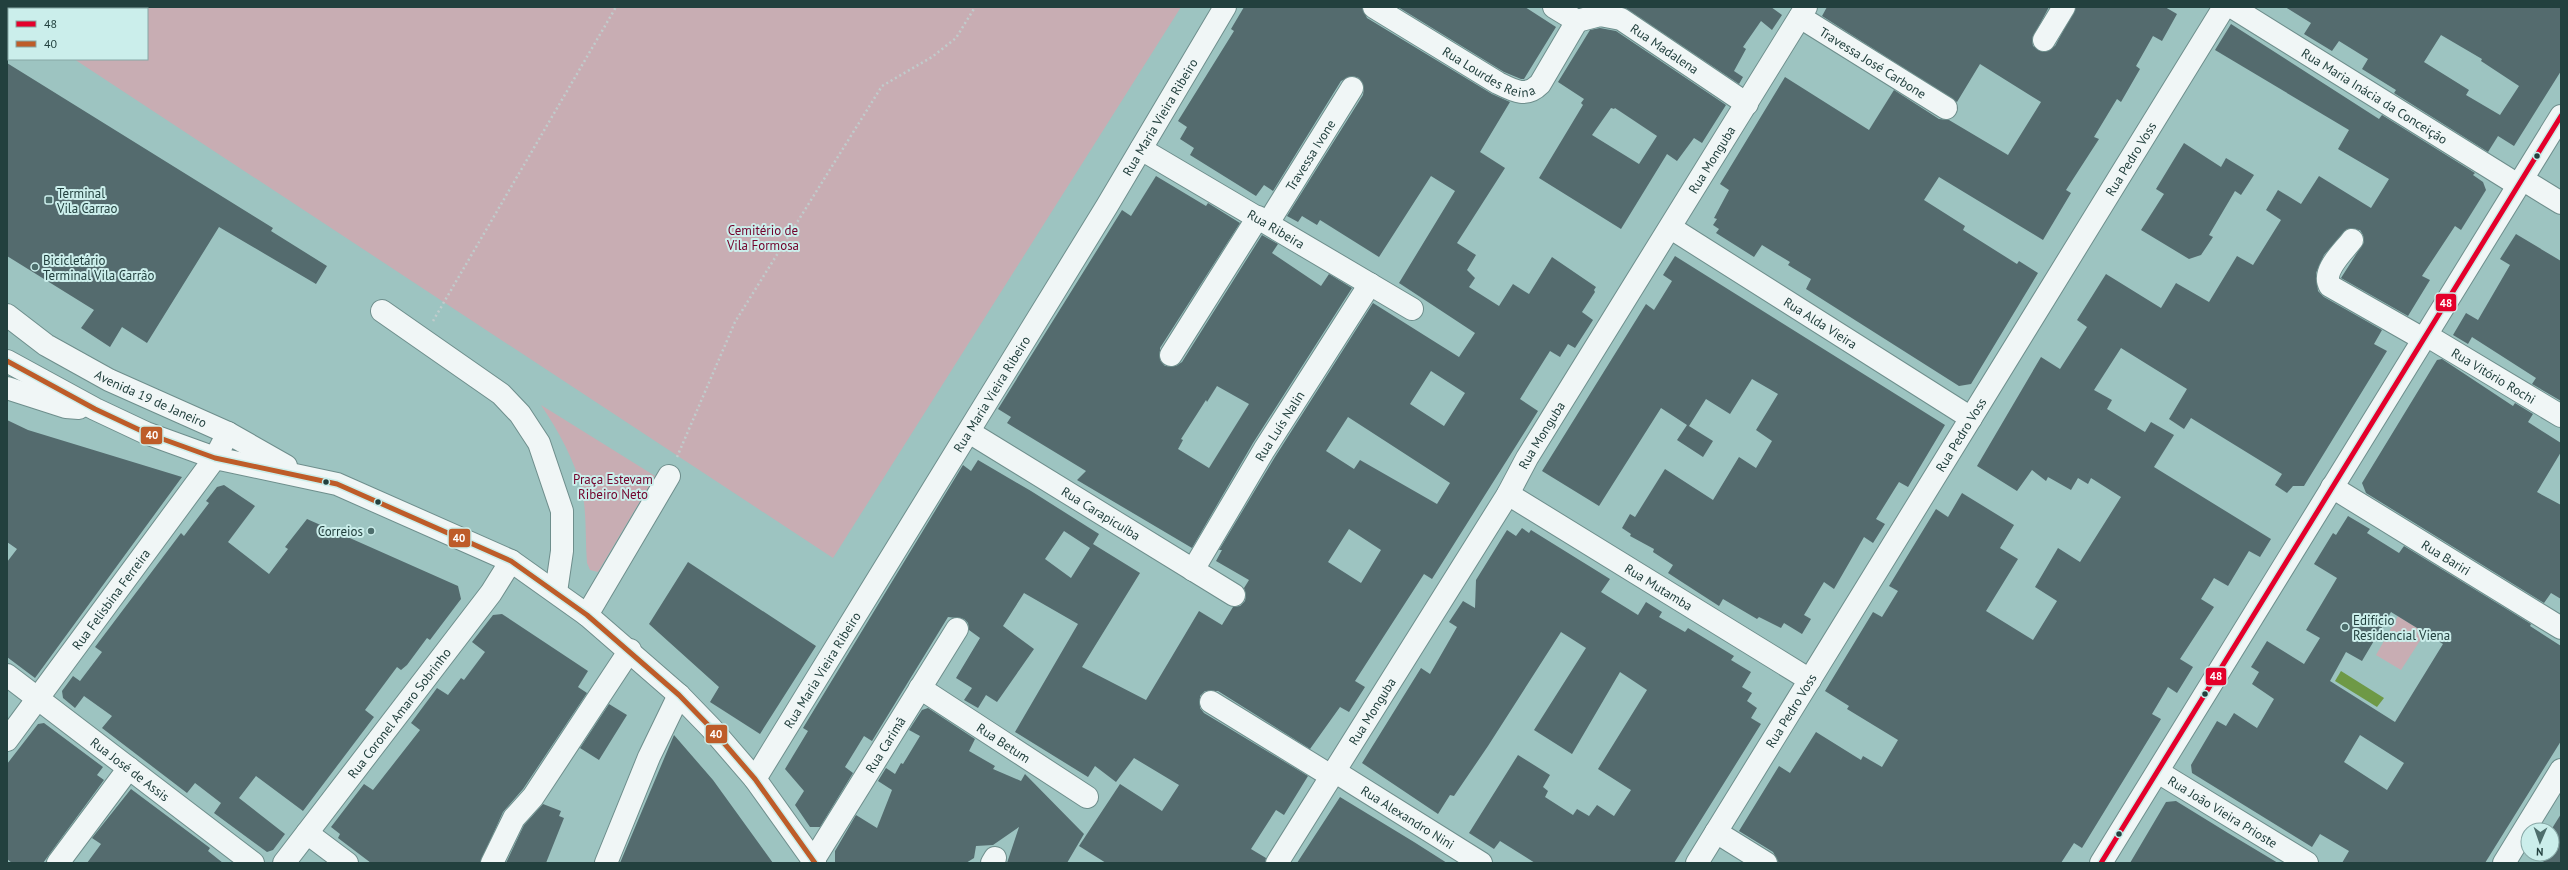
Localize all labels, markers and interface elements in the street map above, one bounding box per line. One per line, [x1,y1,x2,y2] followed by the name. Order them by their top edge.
[8,8,148,60] legend
[44,16,57,31] text: 48
[1627,19,1702,78] street label: Rua Madalena
[1816,23,1929,102] street label: Travessa José Carbone
[44,36,58,51] text: 40
[1439,43,1538,101] street label: Rua Lourdes Reina
[2298,44,2451,148] street label: Rua Maria Inácia da Conceição
[1118,55,1201,179] street label: Rua Maria Vieira Ribeiro
[1282,116,1339,194] street label: Travessa Ivone
[2101,119,2160,199] street label: Rua Pedro Voss
[1684,123,1739,197] street label: Rua Monguba
[2532,151,2542,161] unlabelled marker
[56,185,118,217] place label: Terminal Vila Carrao
[44,195,54,205] marker: Terminal Vila Carrao
[1244,205,1308,252] street label: Rua Ribeira
[726,222,799,254] park label: Cemitério de Vila Formosa
[43,252,155,284] place label: Bicicletário Terminal Vila Carrão
[30,262,40,272] marker: Bicicletário Terminal Vila Carrão
[1781,293,1861,352] street label: Rua Alda Vieira
[2435,293,2457,312] line badge: 48
[2440,296,2452,310] text: 48
[949,332,1034,455] street label: Rua Maria Vieira Ribeiro
[2449,344,2539,407] street label: Rua Vitório Rochi
[92,365,210,431] street label: Avenida 19 de Janeiro
[1251,388,1308,464] street label: Rua Luís Nalin
[1931,394,1990,475] street label: Rua Pedro Voss
[1514,398,1569,472] street label: Rua Monguba
[140,426,163,445] line badge: 40
[146,428,158,442] text: 40
[573,471,653,503] park label: Praça Estevam Ribeiro Neto
[321,477,331,487] unlabelled marker
[1058,483,1144,544] street label: Rua Carapicuíba
[373,497,383,507] unlabelled marker
[318,523,363,540] place label: Correios
[366,526,376,536] marker: Correios
[448,528,471,548] line badge: 40
[453,531,465,545] text: 40
[2418,536,2474,579] street label: Rua Bariri
[68,545,154,653] street label: Rua Felisbina Ferreira
[1622,559,1696,614] street label: Rua Mutamba
[780,608,864,731] street label: Rua Maria Vieira Ribeiro
[2353,612,2450,644] place label: Edifício Residencial Viena
[2340,622,2350,632] marker: Edifício Residencial Viena
[344,644,454,782] street label: Rua Coronel Amaro Sobrinho
[2205,667,2227,686] line badge: 48
[2210,669,2222,683] text: 48
[1762,670,1820,751] street label: Rua Pedro Voss
[1344,674,1399,748] street label: Rua Monguba
[2200,689,2210,699] unlabelled marker
[861,713,909,776] street label: Rua Carimã
[974,719,1034,766] street label: Rua Betum
[705,724,728,744] line badge: 40
[710,727,722,741] text: 40
[87,733,173,805] street label: Rua José de Assis
[2165,772,2281,851] street label: Rua João Vieira Prioste
[1358,782,1458,853] street label: Rua Alexandro Nini
[2520,822,2560,862] north arrow
[2114,829,2124,839] unlabelled marker
[2536,845,2544,859] text: N

